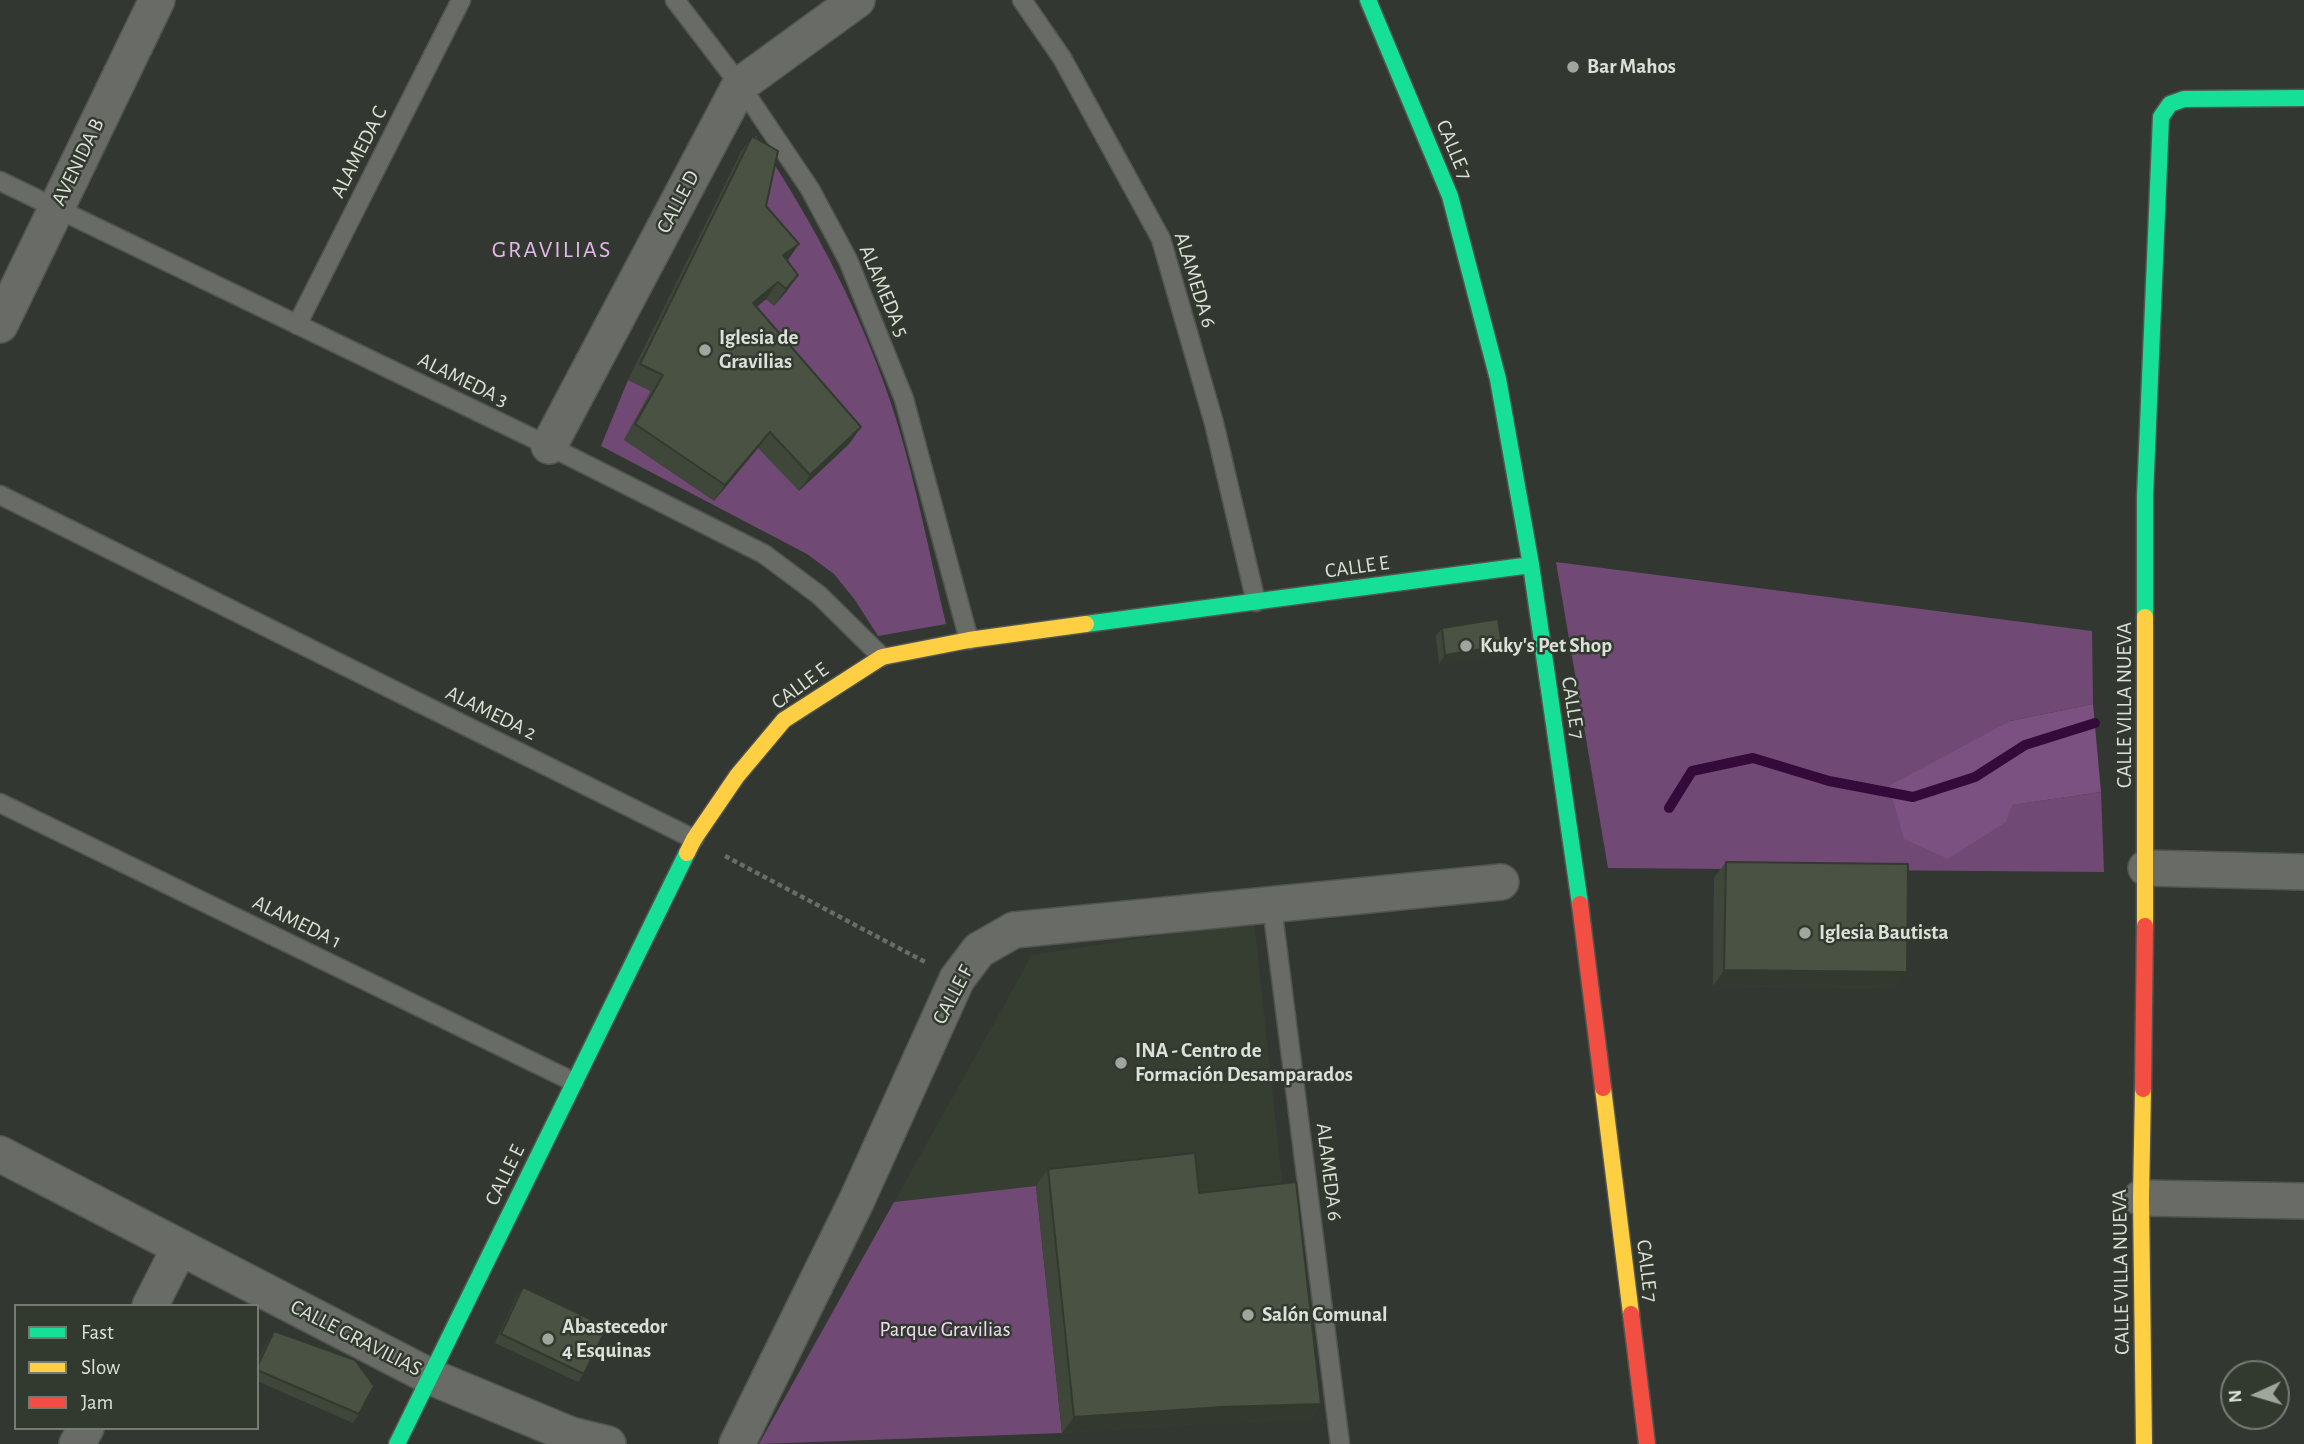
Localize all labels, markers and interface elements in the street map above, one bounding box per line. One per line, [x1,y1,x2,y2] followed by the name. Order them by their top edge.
[1587,54,1676,80] place label: Bar Mahos
[1565,59,1581,75] marker: Bar Mahos
[325,102,393,202] street label: ALAMEDA C
[46,114,110,210] street label: AVENIDA B
[1430,116,1478,184] street label: CALLE 7
[651,166,705,238] street label: CALLE D
[1169,229,1221,331] street label: ALAMEDA 6
[493,236,611,264] district label: GRAVILIAS
[853,241,915,341] street label: ALAMEDA 5
[719,325,798,375] place label: Iglesia de Gravilias
[697,342,713,358] marker: Iglesia de Gravilias
[414,347,512,413] street label: ALAMEDA 3
[1323,550,1391,584] street label: CALLE E
[2112,622,2138,788] street label: CALLE VILLA NUEVA
[1480,633,1612,659] place label: Kuky's Pet Shop
[1458,638,1474,654] marker: Kuky's Pet Shop
[767,657,833,715] street label: CALLE E
[1556,675,1590,741] street label: CALLE 7
[441,680,541,746] street label: ALAMEDA 2
[248,890,346,954] street label: ALAMEDA 1
[1819,920,1949,946] place label: Iglesia Bautista
[1797,925,1813,941] marker: Iglesia Bautista
[927,961,979,1029] street label: CALLE F
[1135,1038,1353,1088] place label: INA - Centro de Formación Desamparados
[1113,1055,1129,1071] marker: INA - Centro de Formación Desamparados
[1310,1122,1348,1222] street label: ALAMEDA 6
[480,1141,530,1209] street label: CALLE E
[2107,1189,2135,1355] street label: CALLE VILLA NUEVA
[1631,1238,1663,1304] street label: CALLE 7
[286,1294,426,1382] street label: CALLE GRAVILIAS
[1262,1302,1388,1328] place label: Salón Comunal
[14,1304,259,1430] legend
[1240,1307,1256,1323] marker: Salón Comunal
[562,1314,667,1364] place label: Abastecedor 4 Esquinas
[879,1317,1011,1343] park label: Parque Gravilias
[81,1322,114,1343] text: Fast
[540,1331,556,1347] marker: Abastecedor 4 Esquinas
[81,1357,120,1378] text: Slow
[2220,1360,2290,1430] north arrow
[2226,1389,2245,1404] text: N
[81,1392,113,1413] text: Jam

